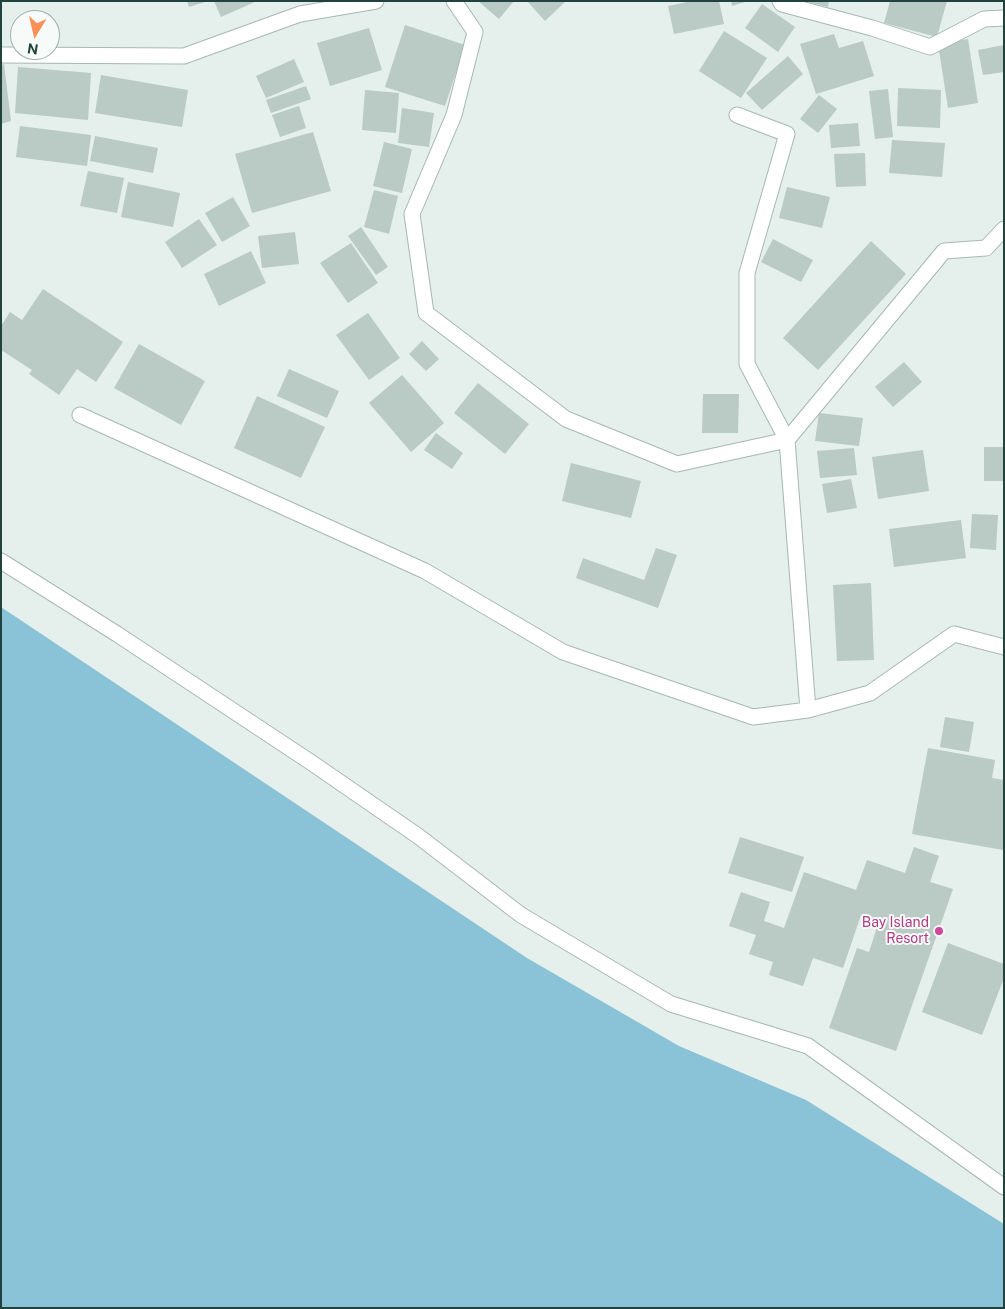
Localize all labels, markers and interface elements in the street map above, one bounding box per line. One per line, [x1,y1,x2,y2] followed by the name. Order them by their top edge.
[10,10,60,60] north arrow
[26,40,39,58] text: N
[862,915,929,948] place label: Bay Island Resort
[933,925,945,937] marker: Bay Island Resort

